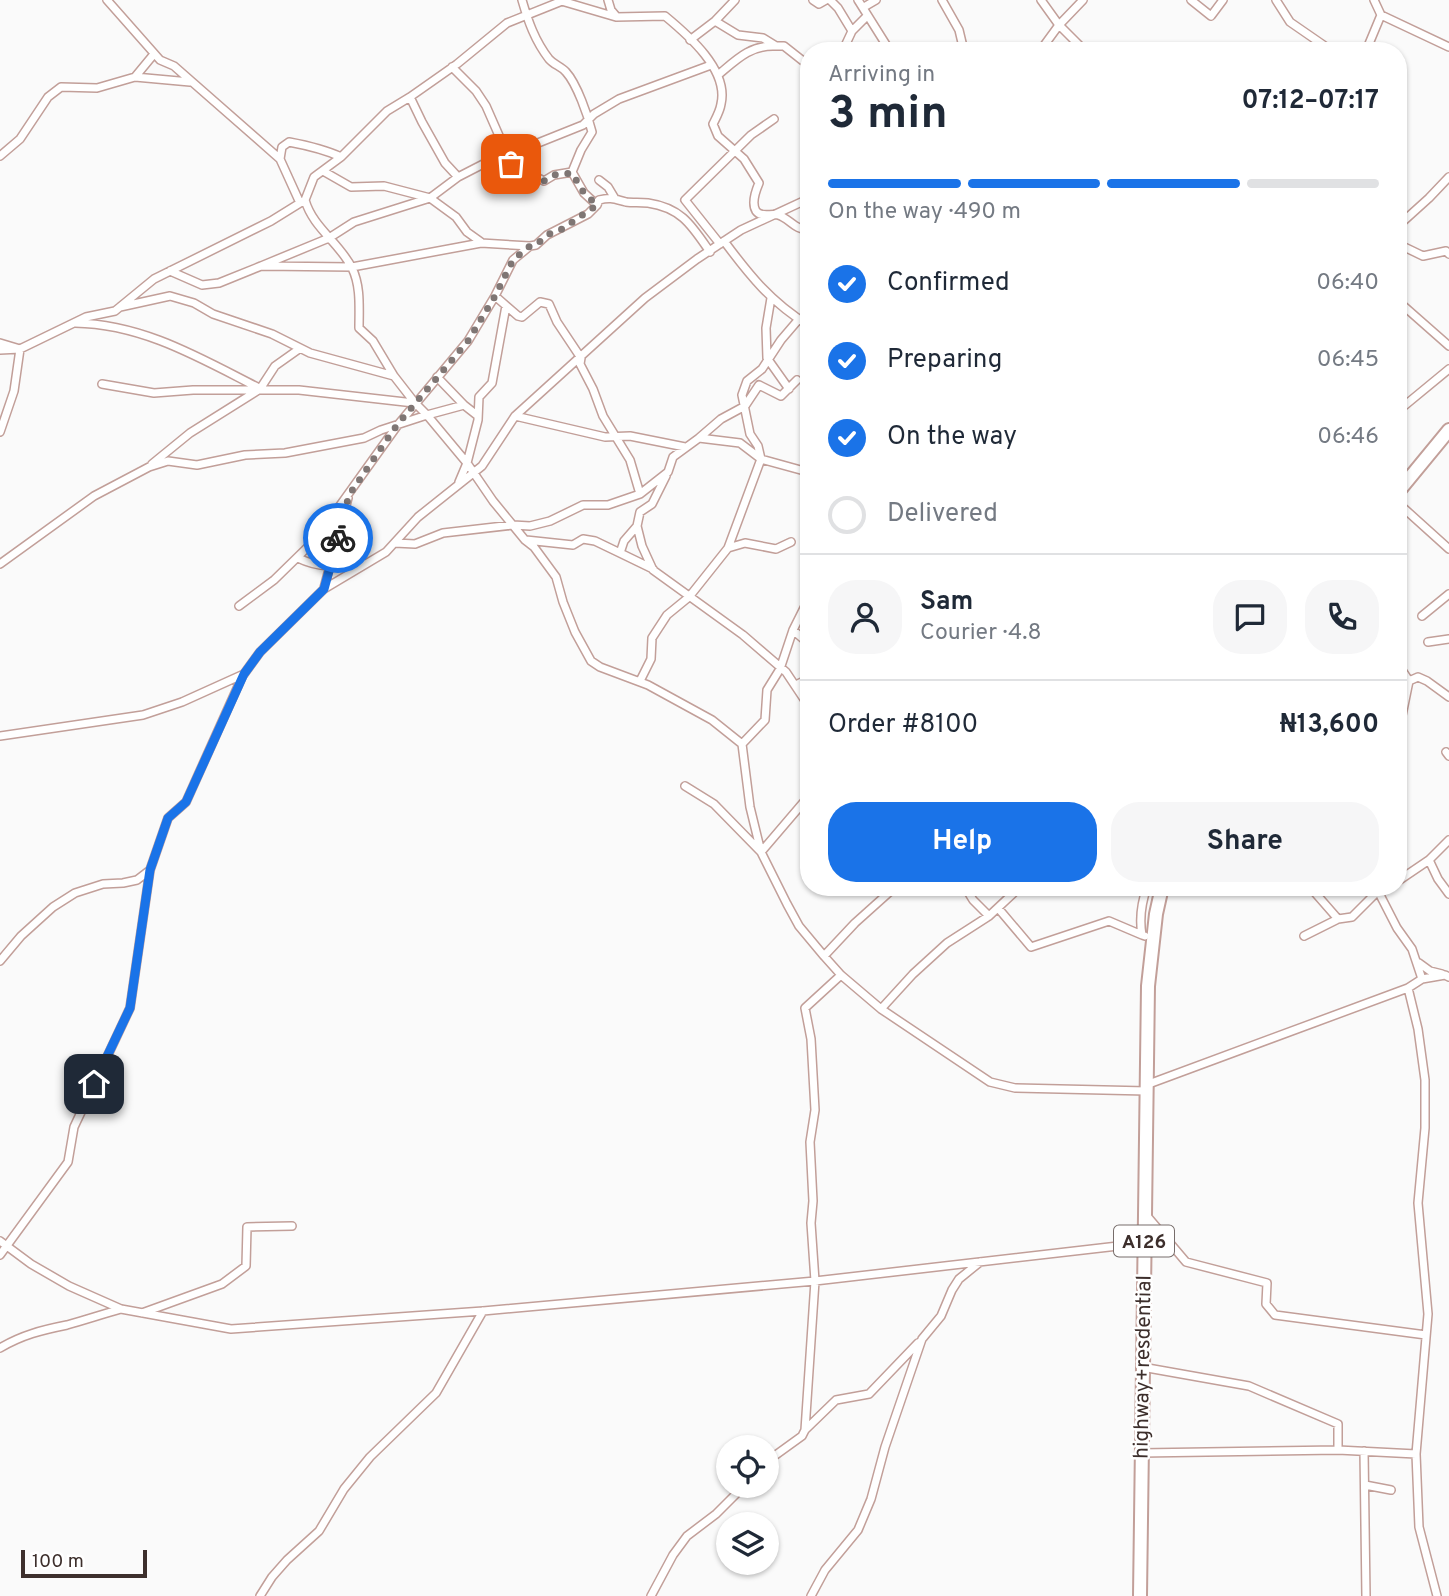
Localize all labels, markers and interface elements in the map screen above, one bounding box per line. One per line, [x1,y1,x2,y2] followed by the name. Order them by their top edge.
[828,61,935,90] text: Arriving in
[1242,85,1379,118] text: 07:12–07:17
[828,86,948,145] text: 3 min
[481,134,541,194] pin
[492,145,530,183] icon: bag
[828,198,1021,227] text: On the way · 490 m
[828,265,866,303] icon: check
[887,267,1010,300] text: Confirmed
[1316,269,1379,298] text: 06:40
[828,342,866,380] icon: check
[887,344,1002,377] text: Preparing
[1317,346,1379,375] text: 06:45
[828,419,866,457] icon: check
[887,421,1017,454] text: On the way
[1317,423,1379,452] text: 06:46
[887,498,998,531] text: Delivered
[303,503,373,573] courier
[319,519,357,557] icon: bike
[828,580,902,654] button: person
[1213,580,1287,654] button: chat
[1305,580,1379,654] button: phone
[920,586,973,619] text: Sam
[920,619,1041,648] text: Courier · 4.8
[828,709,978,742] text: Order #8100
[1279,709,1379,742] text: ₦13,600
[828,802,1097,882] button: Help
[1111,802,1379,882] button: Share
[64,1054,124,1114] pin
[75,1065,113,1103] icon: home
[1114,1226,1174,1256] road number: A126
[1128,1275,1159,1459] street label: highway+resdential
[716,1435,779,1575] map controls
[716,1435,779,1498] button: locate
[716,1512,779,1575] button: layers
[21,1547,147,1579] scale bar
[32,1550,84,1574] text: 100 m

